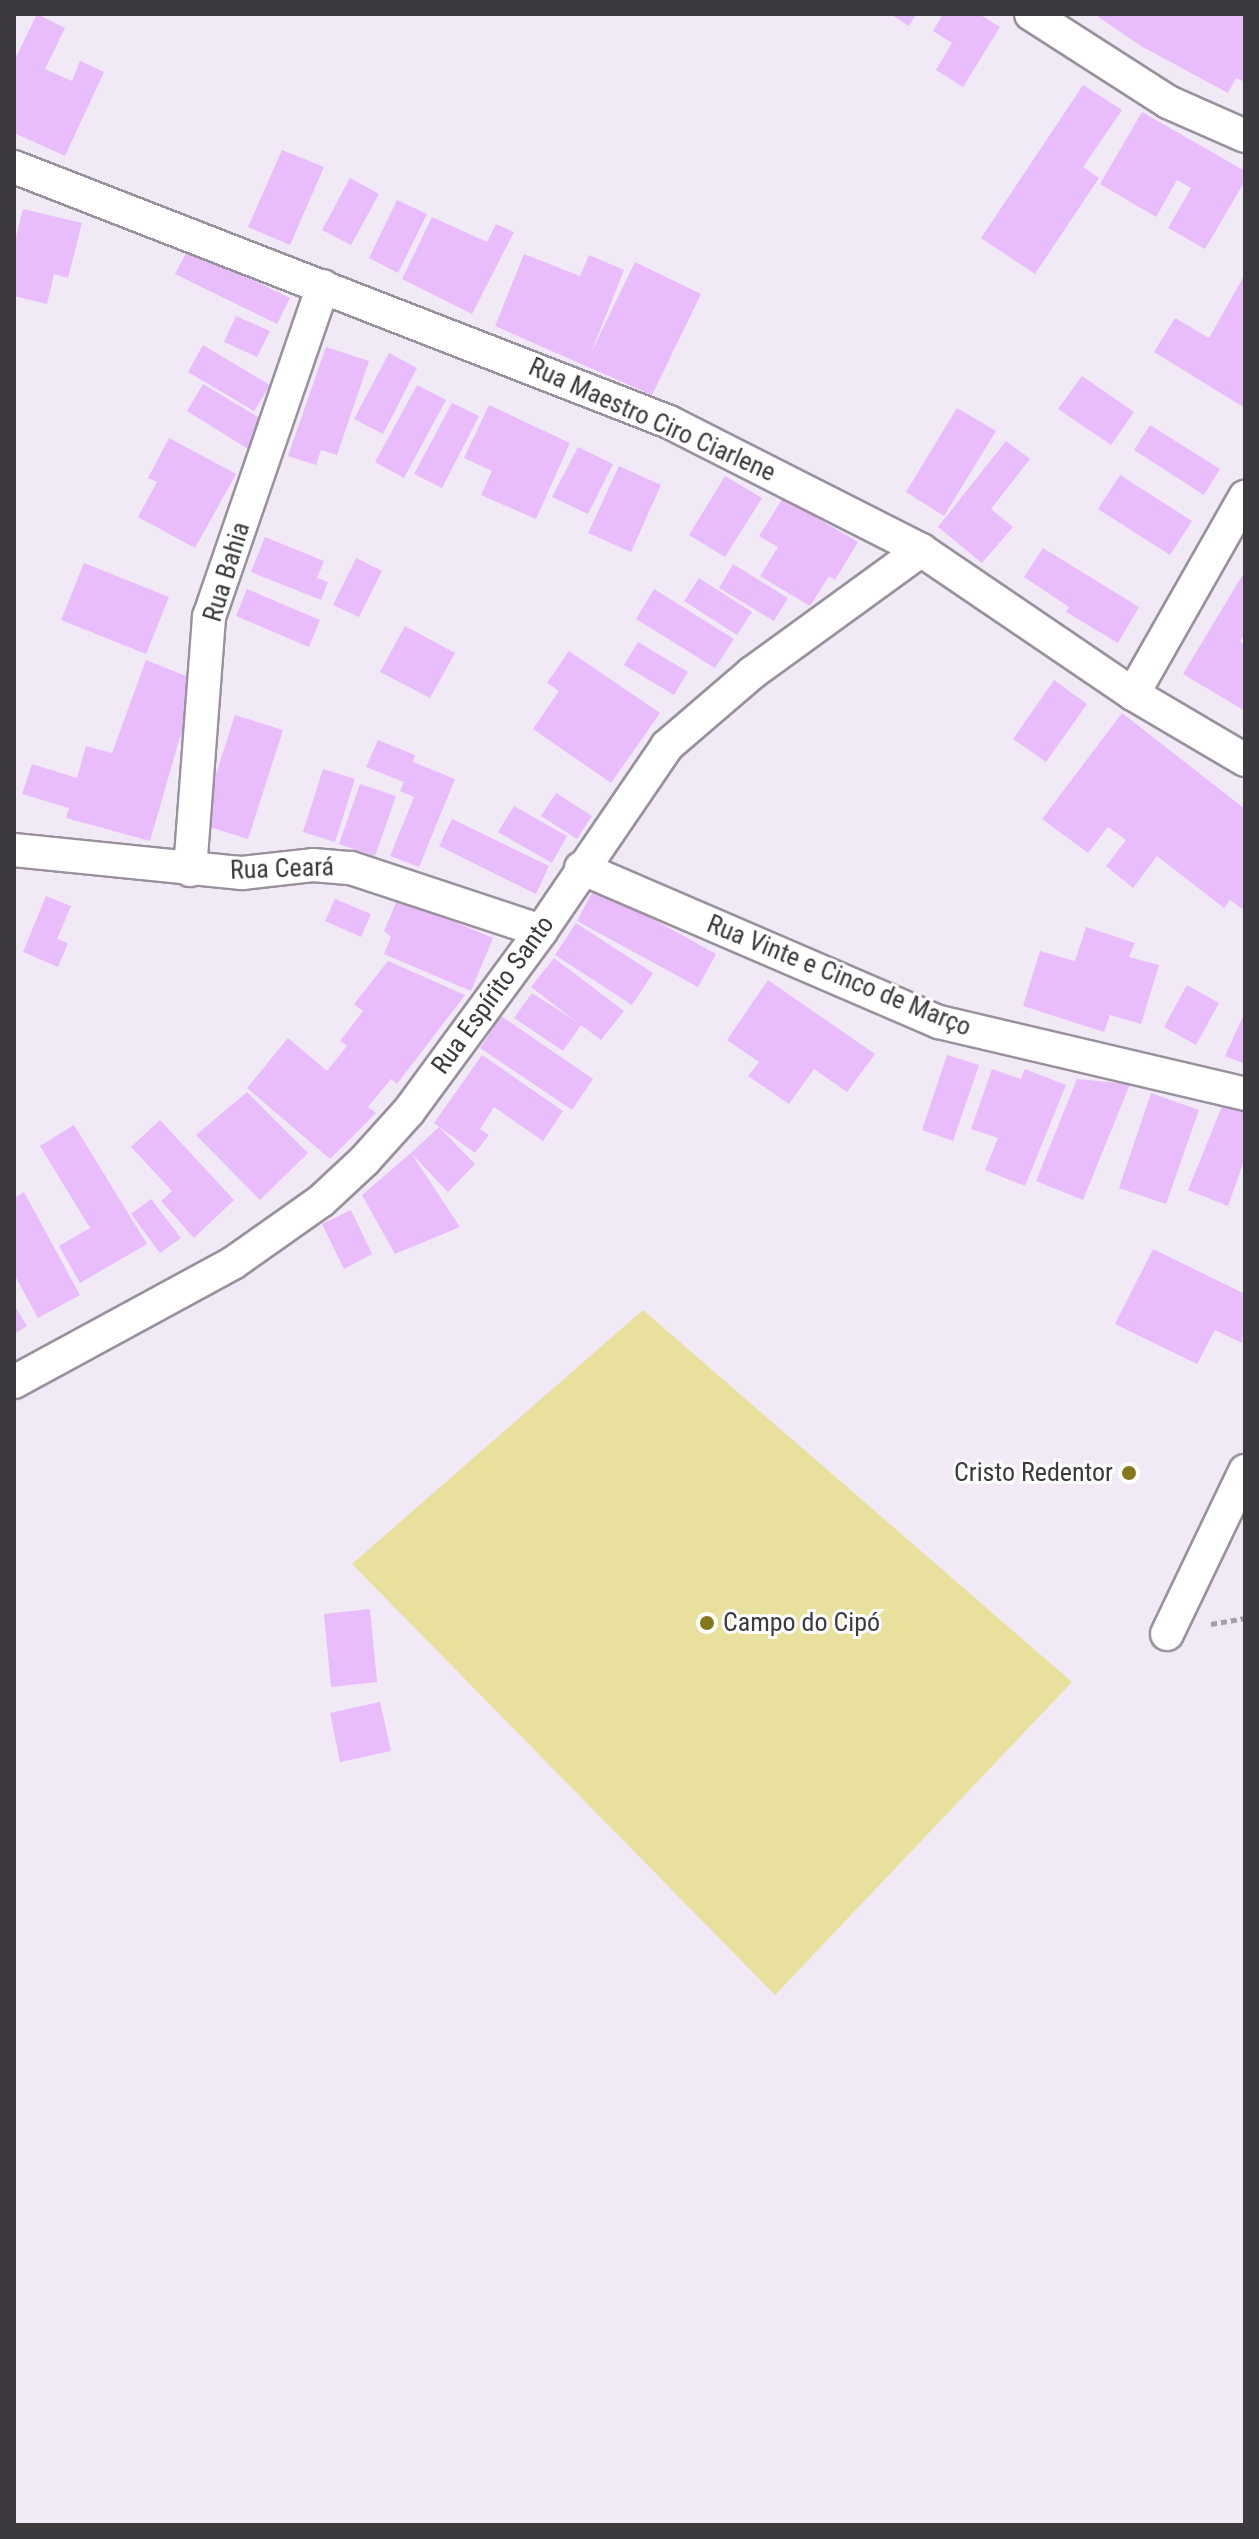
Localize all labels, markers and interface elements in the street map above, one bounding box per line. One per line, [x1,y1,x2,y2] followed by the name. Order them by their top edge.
[524,352,780,488] street label: Rua Maestro Ciro Ciarlene
[197,518,257,626] street label: Rua Bahia
[229,852,335,886] street label: Rua Ceará
[702,909,976,1043] street label: Rua Vinte e Cinco de Março
[425,910,561,1080] street label: Rua Espírito Santo
[954,1457,1113,1489] place label: Cristo Redentor
[1120,1464,1138,1482] marker: Cristo Redentor
[723,1607,880,1639] place label: Campo do Cipó
[698,1614,716,1632] marker: Campo do Cipó

